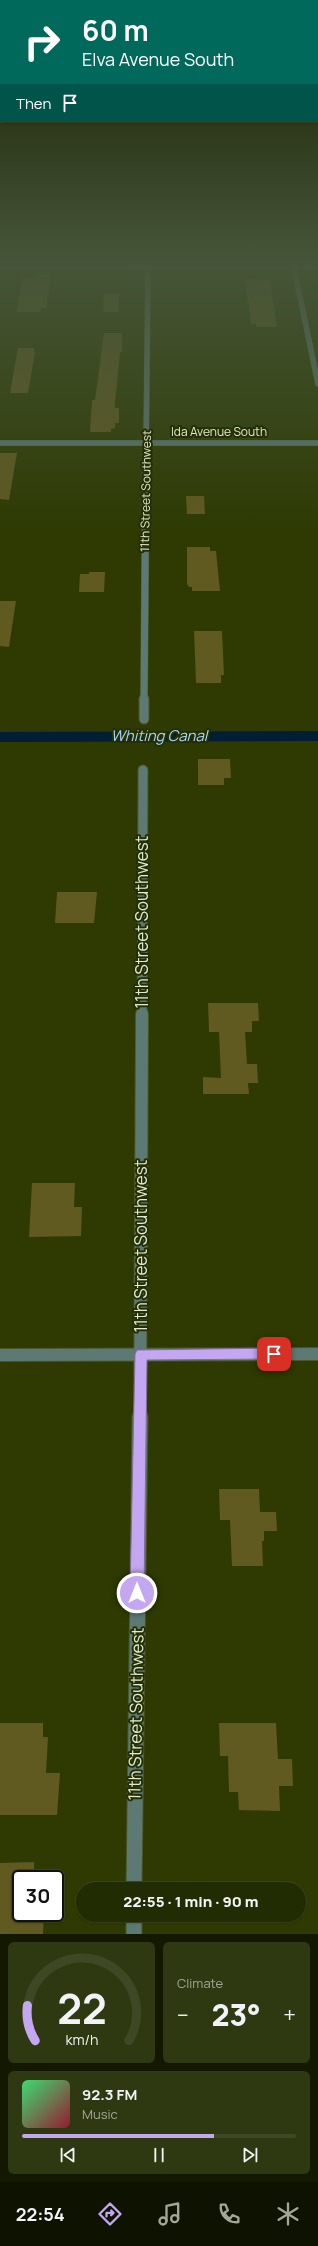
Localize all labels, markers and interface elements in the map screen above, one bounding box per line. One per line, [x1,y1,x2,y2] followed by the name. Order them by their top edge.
[82,11,149,49] text: 60 m
[16,16,68,68] icon: right
[82,47,234,71] text: Elva Avenue South
[59,92,81,114] icon: arrive
[16,93,51,114] text: Then
[171,423,267,440] street label: Ida Avenue South
[136,430,155,552] street label: 11th Street Southwest
[111,725,210,746] water label: Whiting Canal
[130,835,153,1008] street label: 11th Street Southwest
[129,1159,152,1332] street label: 11th Street Southwest
[257,1337,291,1371] pin
[263,1343,285,1365] icon: arrive
[116,1572,158,1614] position arrow
[122,1627,149,1801] street label: 11th Street Southwest
[12,1870,64,1922] speed limit sign: 30
[123,1891,259,1912] text: 22:55 · 1 min · 90 m
[177,1974,223,1992] text: Climate
[57,1979,106,2035] text: 22
[211,1994,261,2035] text: 23°
[177,2000,189,2030] text: −
[283,2000,296,2030] text: +
[65,2029,98,2048] text: km/h
[82,2084,137,2105] text: 92.3 FM
[82,2105,118,2123] text: Music
[57,2144,79,2166] icon: previous
[148,2144,170,2166] icon: pause
[239,2144,261,2166] icon: next
[96,2200,124,2228] icon: directions
[156,2200,184,2228] icon: music
[215,2200,243,2228] icon: phone
[274,2200,302,2228] icon: climate
[16,2202,65,2226] text: 22:54

